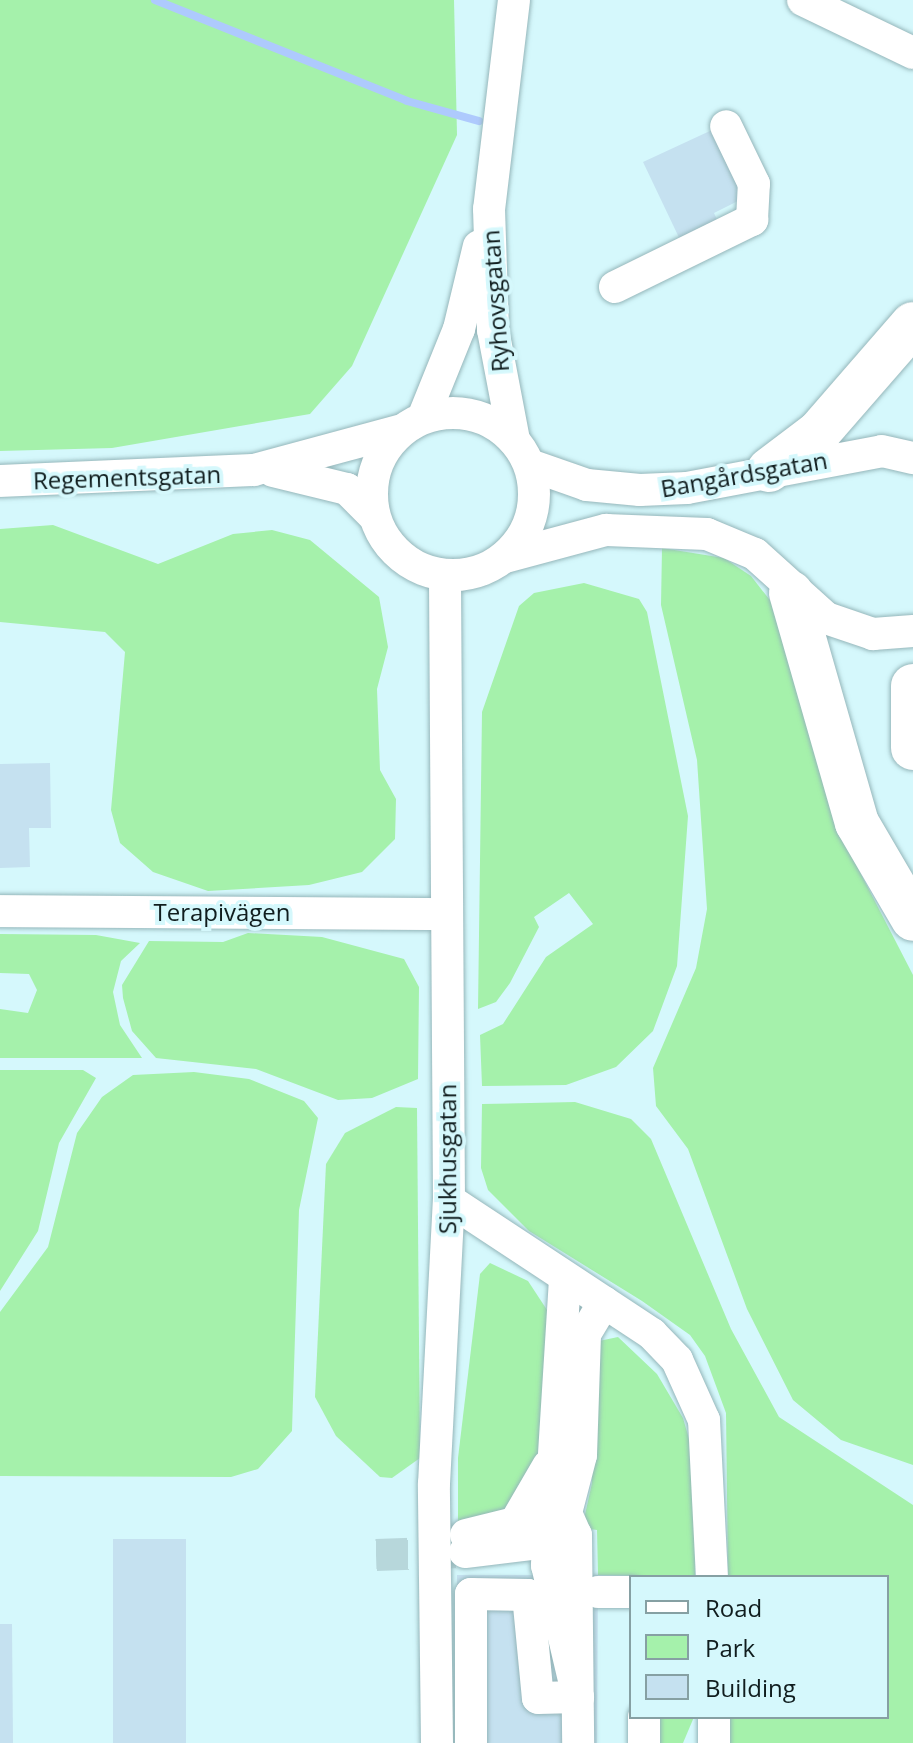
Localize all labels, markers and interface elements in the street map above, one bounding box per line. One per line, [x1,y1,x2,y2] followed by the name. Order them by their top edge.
[476,229,514,373] street label: Ryhovsgatan
[658,445,830,503] street label: Bangårdsgatan
[32,459,222,495] street label: Regementsgatan
[153,898,291,926] street label: Terapivägen
[433,1084,461,1234] street label: Sjukhusgatan
[629,1575,889,1719] legend
[705,1591,762,1624] text: Road
[705,1631,755,1664] text: Park
[705,1671,796,1704] text: Building

